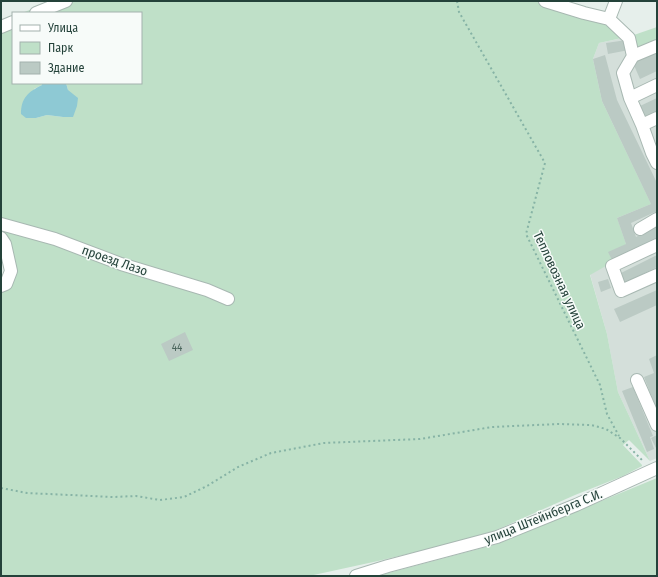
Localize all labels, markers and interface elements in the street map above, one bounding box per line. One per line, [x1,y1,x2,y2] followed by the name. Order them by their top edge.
[12,12,142,84] legend
[47,21,78,35] text: Улица
[48,41,74,55] text: Парк
[48,61,84,75] text: Здание
[530,229,589,332] street label: Тепловозная улица
[80,242,150,279] street label: проезд Лазо
[172,341,183,354] house number: 44
[482,486,604,547] street label: улица Штейнберга С.И.

